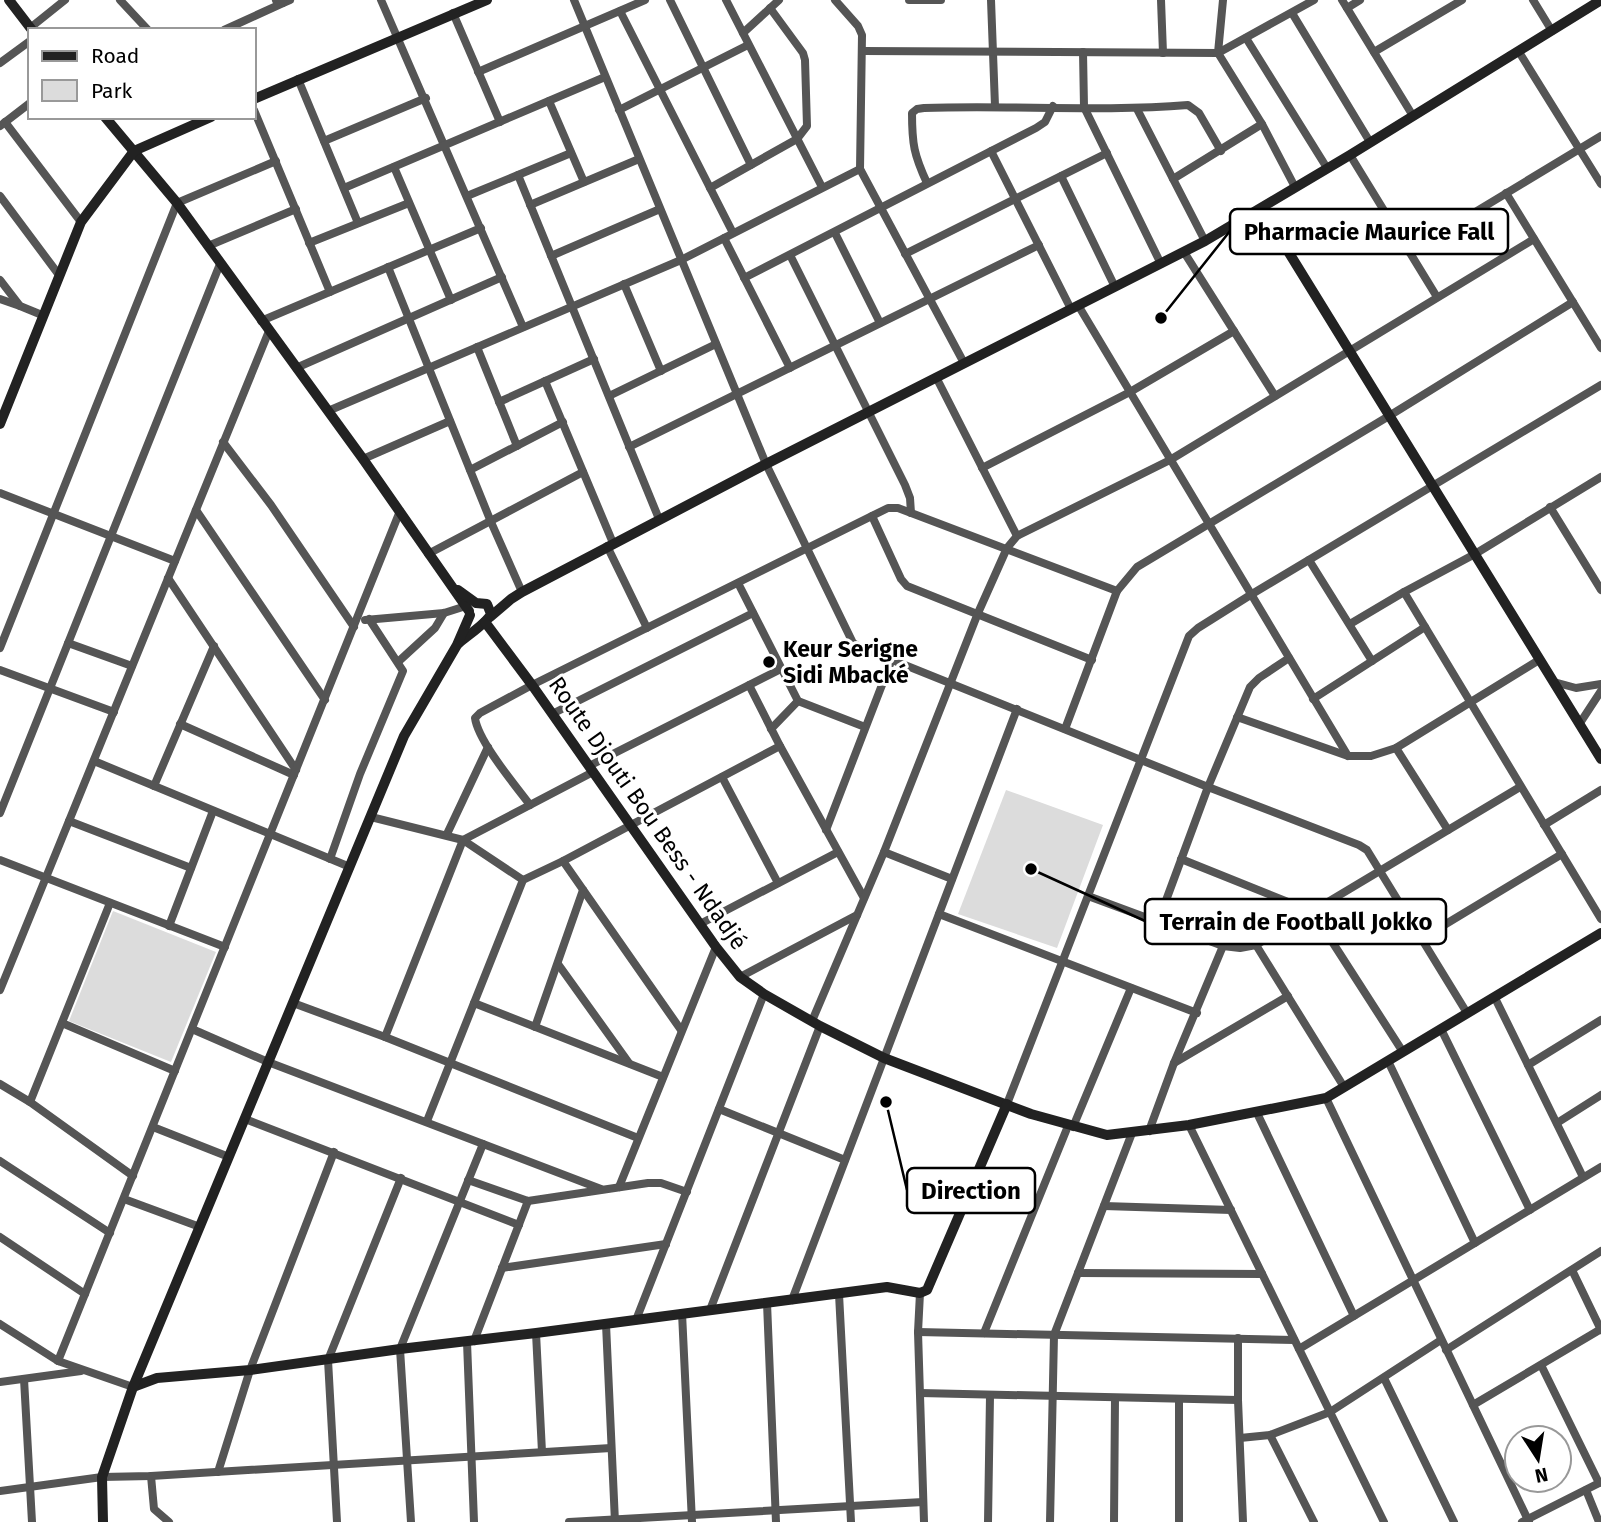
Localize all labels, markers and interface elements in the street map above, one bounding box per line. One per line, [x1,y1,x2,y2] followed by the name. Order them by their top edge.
[28,28,256,119] legend
[91,43,139,69] text: Road
[91,78,133,104] text: Park
[1230,209,1508,254] callout: Pharmacie Maurice Fall
[1244,218,1495,246] text: Pharmacie Maurice Fall
[783,635,918,689] place label: Keur Serigne Sidi Mbacké
[761,654,777,670] marker: Keur Serigne Sidi Mbacké
[543,671,753,955] street label: Route Djouti Bou Bess - Ndadjé
[1145,899,1446,944] callout: Terrain de Football Jokko
[1160,908,1433,936] text: Terrain de Football Jokko
[907,1168,1035,1213] callout: Direction
[921,1177,1021,1205] text: Direction
[1503,1424,1573,1494] north arrow
[1533,1463,1550,1488] text: N

